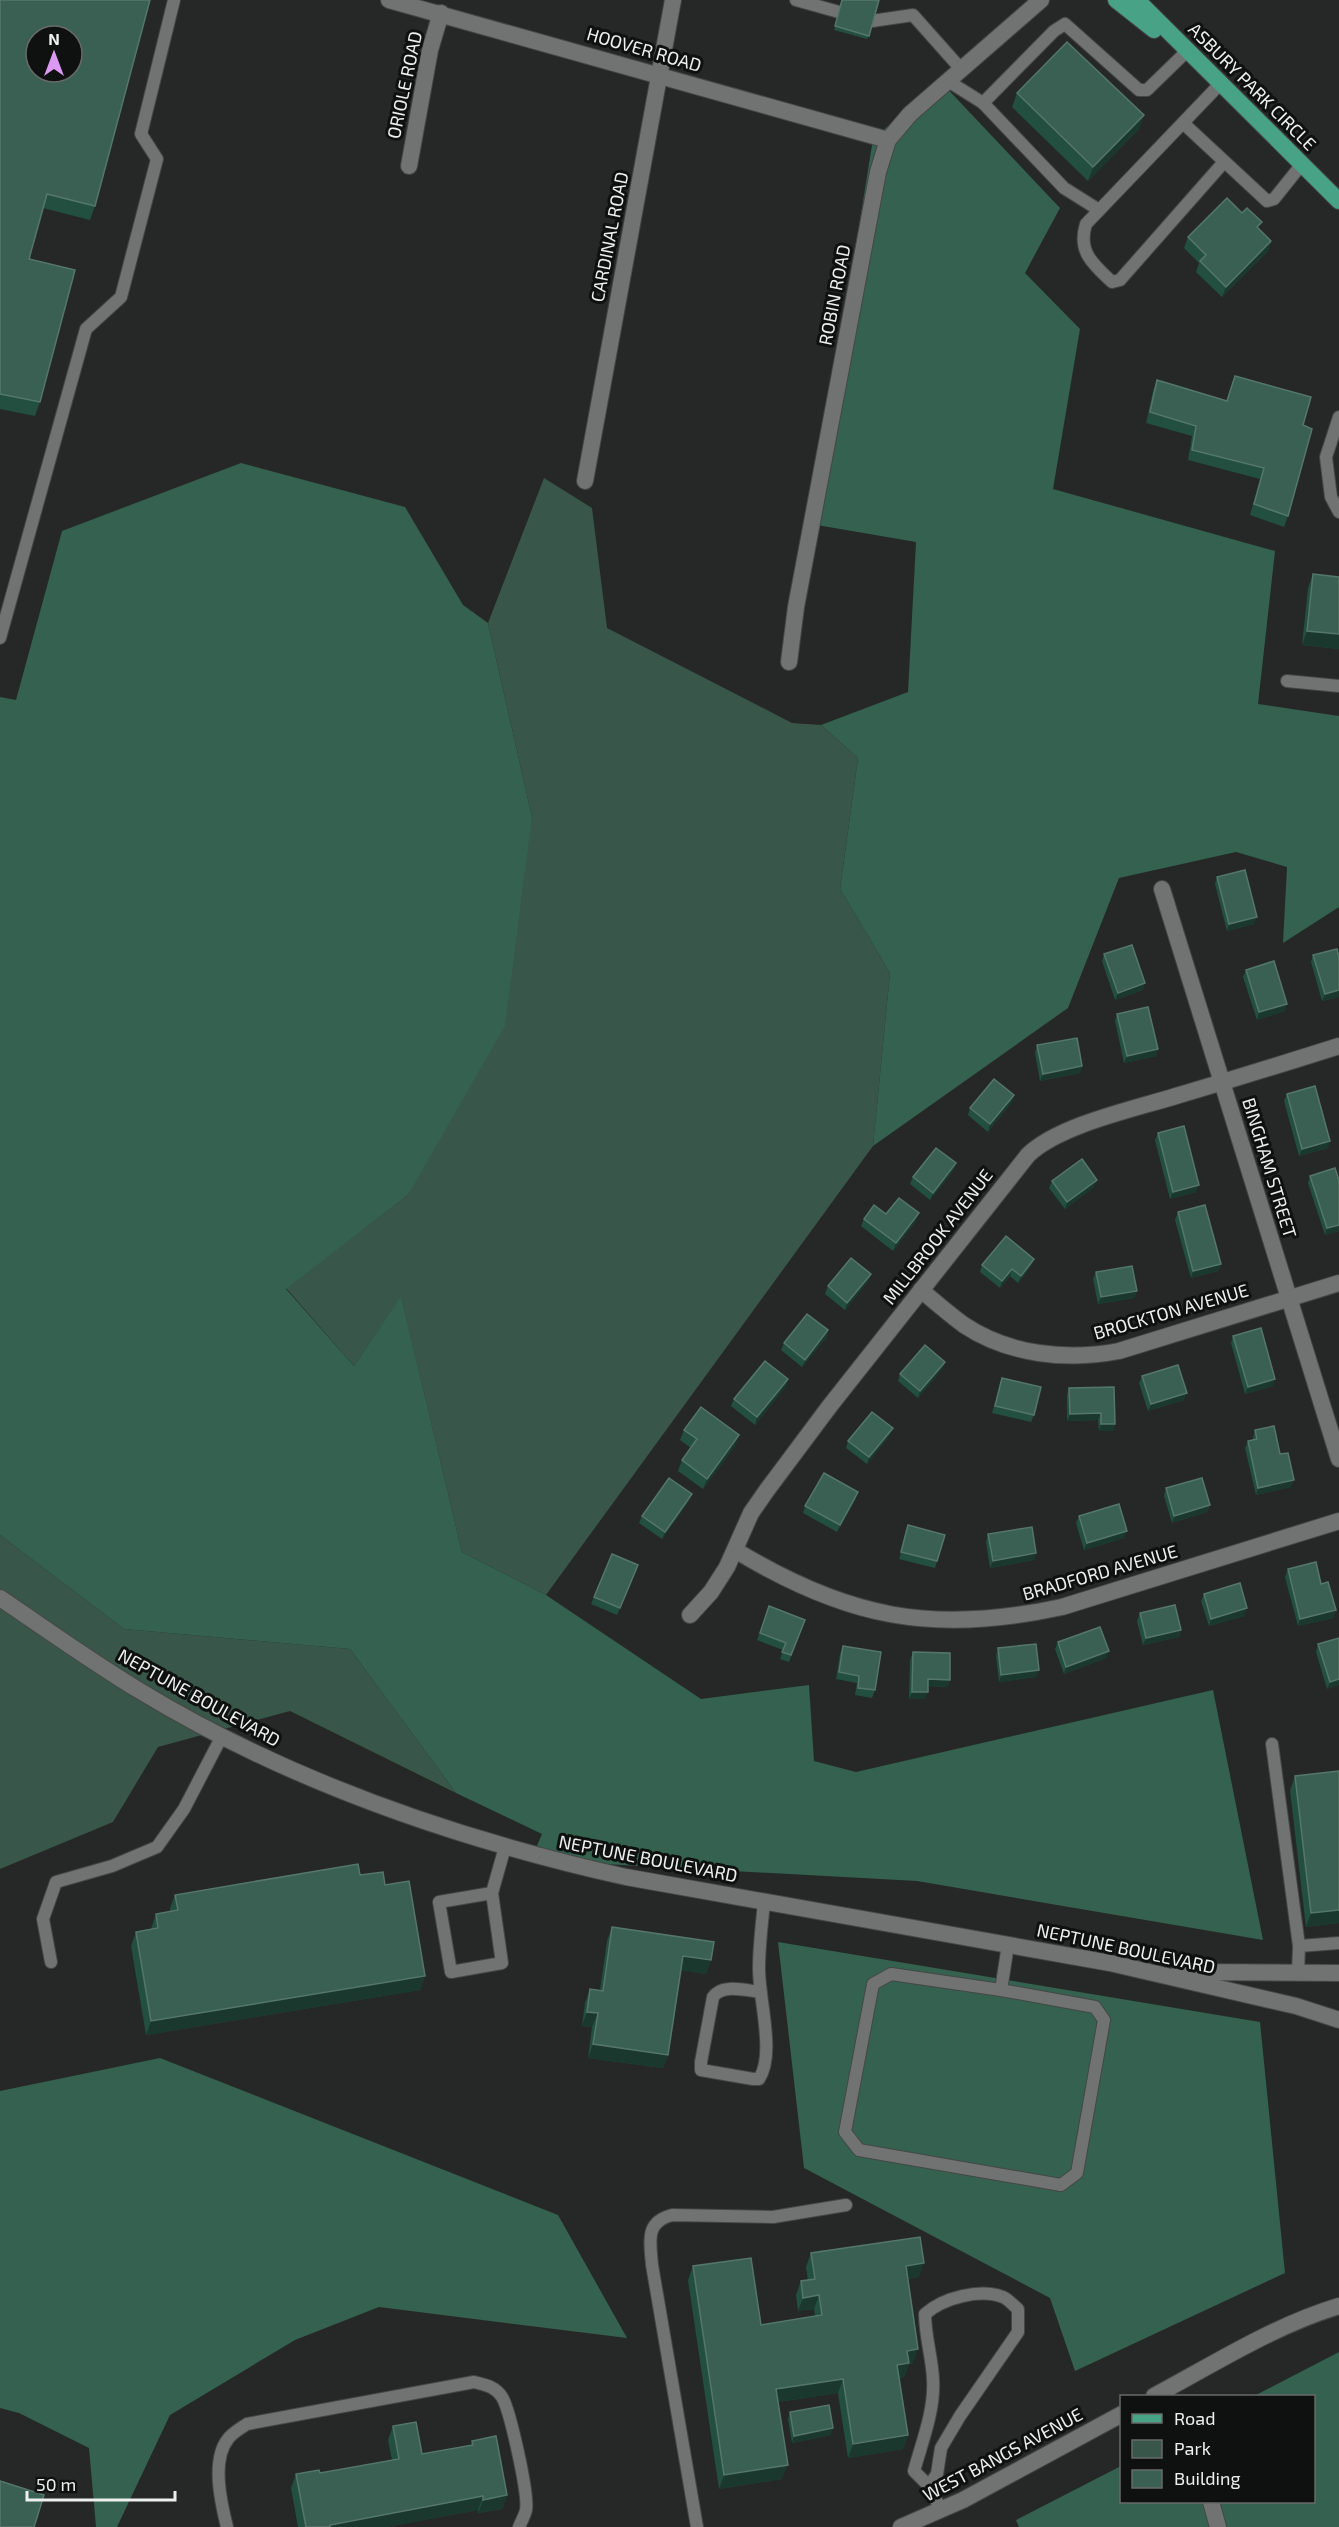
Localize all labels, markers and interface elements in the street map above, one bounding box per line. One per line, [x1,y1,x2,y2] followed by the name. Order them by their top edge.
[1184,18,1321,155] street label: ASBURY PARK CIRCLE
[584,22,704,76] street label: HOOVER ROAD
[24,24,84,84] north arrow
[48,29,60,48] text: N
[382,29,426,141] street label: ORIOLE ROAD
[586,170,632,304] street label: CARDINAL ROAD
[813,243,855,347] street label: ROBIN ROAD
[1238,1095,1302,1241] street label: BINGHAM STREET
[878,1164,997,1308] street label: MILLBROOK AVENUE
[1091,1278,1251,1344] street label: BROCKTON AVENUE
[1020,1539,1180,1605] street label: BRADFORD AVENUE
[115,1643,284,1751] street label: NEPTUNE BOULEVARD
[557,1830,739,1886] street label: NEPTUNE BOULEVARD
[1035,1918,1217,1978] street label: NEPTUNE BOULEVARD
[1120,2395,1315,2503] legend
[919,2403,1086,2506] street label: WEST BANGS AVENUE
[1174,2407,1215,2429] text: Road
[1174,2437,1211,2459] text: Park
[27,2464,176,2502] scale bar
[1174,2467,1241,2489] text: Building
[36,2473,76,2495] text: 50 m

